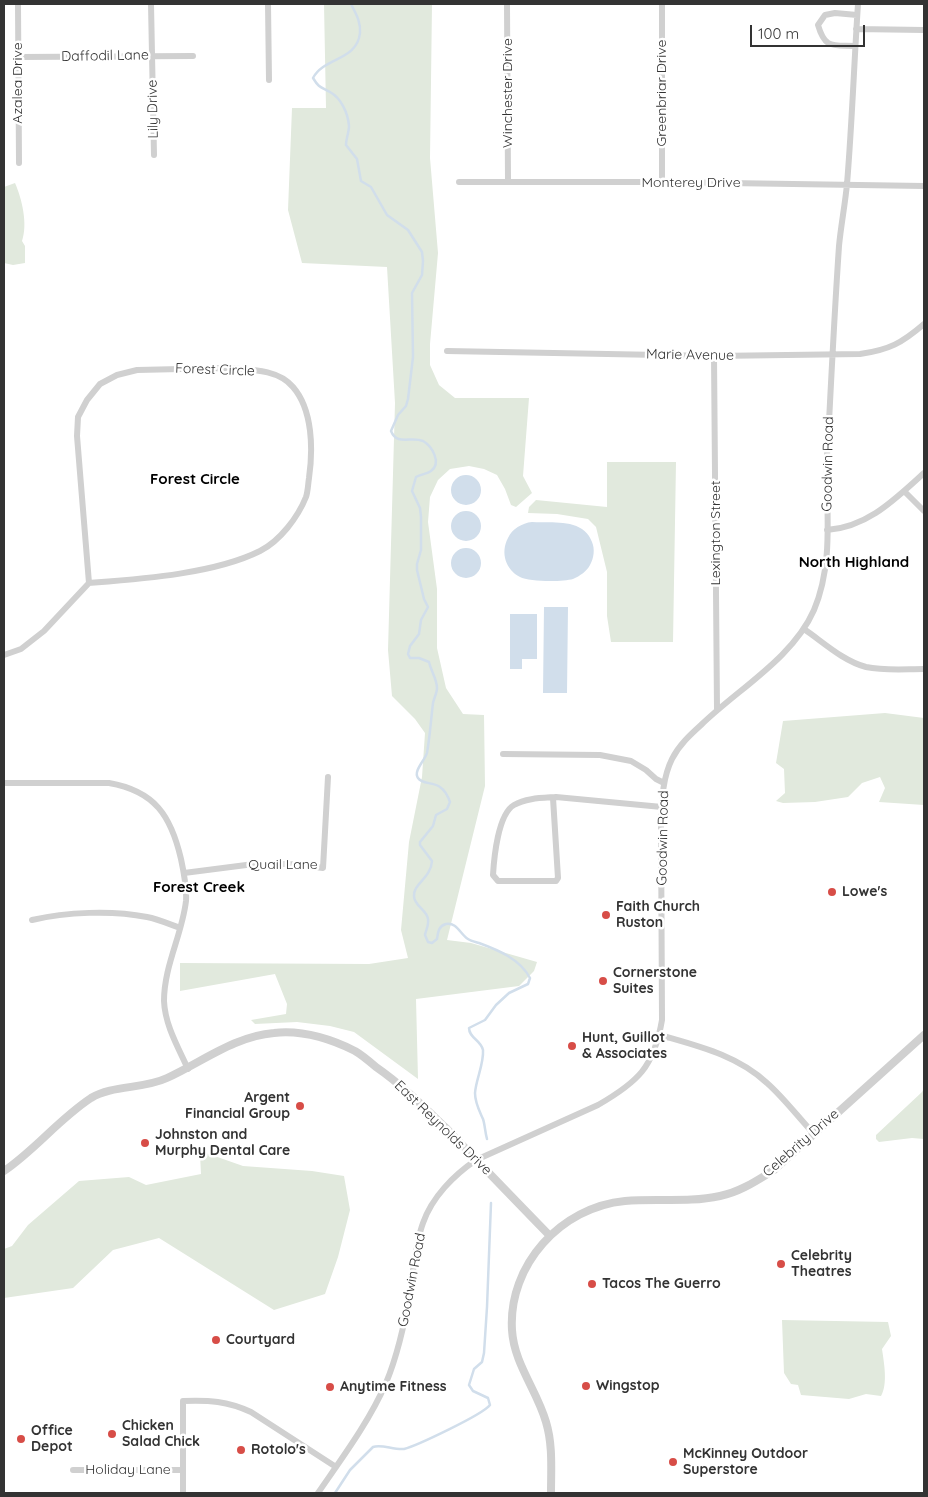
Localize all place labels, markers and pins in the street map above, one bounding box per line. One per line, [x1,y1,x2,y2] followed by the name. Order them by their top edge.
[842,884,887,900] place label: Lowe's
[826,886,838,898] marker: Lowe's
[616,899,700,932] place label: Faith Church Ruston
[600,909,612,921] marker: Faith Church Ruston
[613,965,697,998] place label: Cornerstone Suites
[597,975,609,987] marker: Cornerstone Suites
[582,1030,667,1062] place label: Hunt, Guillot & Associates
[566,1040,578,1052] marker: Hunt, Guillot & Associates
[185,1090,290,1122] place label: Argent Financial Group
[294,1100,306,1112] marker: Argent Financial Group
[155,1127,290,1160] place label: Johnston and Murphy Dental Care
[139,1137,151,1149] marker: Johnston and Murphy Dental Care
[791,1248,852,1280] place label: Celebrity Theatres
[775,1258,787,1270] marker: Celebrity Theatres
[602,1276,721,1292] place label: Tacos The Guerro
[586,1278,598,1290] marker: Tacos The Guerro
[226,1332,295,1348] place label: Courtyard
[210,1334,222,1346] marker: Courtyard
[596,1378,660,1394] place label: Wingstop
[340,1379,447,1395] place label: Anytime Fitness
[580,1380,592,1392] marker: Wingstop
[324,1381,336,1393] marker: Anytime Fitness
[122,1418,200,1450] place label: Chicken Salad Chick
[31,1423,73,1455] place label: Office Depot
[106,1428,118,1440] marker: Chicken Salad Chick
[15,1433,27,1445] marker: Office Depot
[251,1442,306,1458] place label: Rotolo's
[235,1444,247,1456] marker: Rotolo's
[683,1446,808,1478] place label: McKinney Outdoor Superstore
[667,1456,679,1468] marker: McKinney Outdoor Superstore

